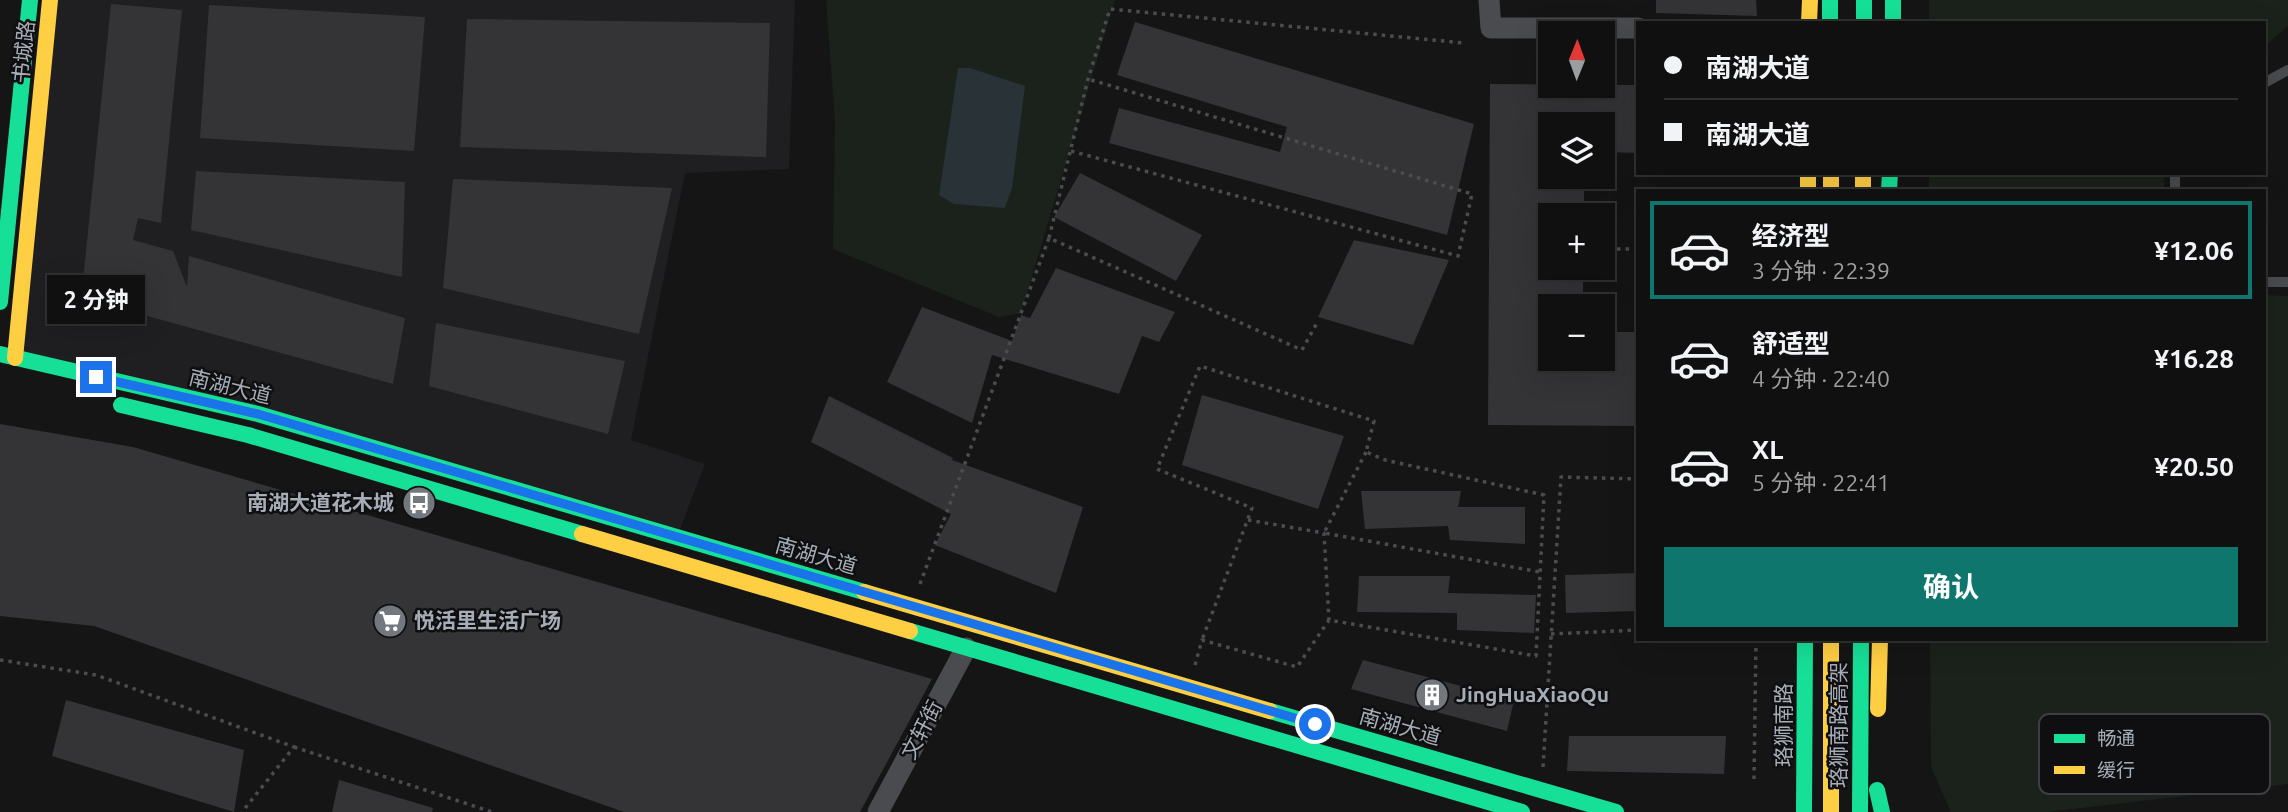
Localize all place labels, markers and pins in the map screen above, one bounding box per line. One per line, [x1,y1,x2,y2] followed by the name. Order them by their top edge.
[400,484,438,522] bus stop icon: 南湖大道花木城
[247,490,394,514] place label: 南湖大道花木城
[371,602,409,640] supermarket icon: 悦活里生活广场
[414,608,561,632] place label: 悦活里生活广场
[1413,676,1451,714] building icon: JingHuaXiaoQu
[1456,682,1609,706] place label: JingHuaXiaoQu

